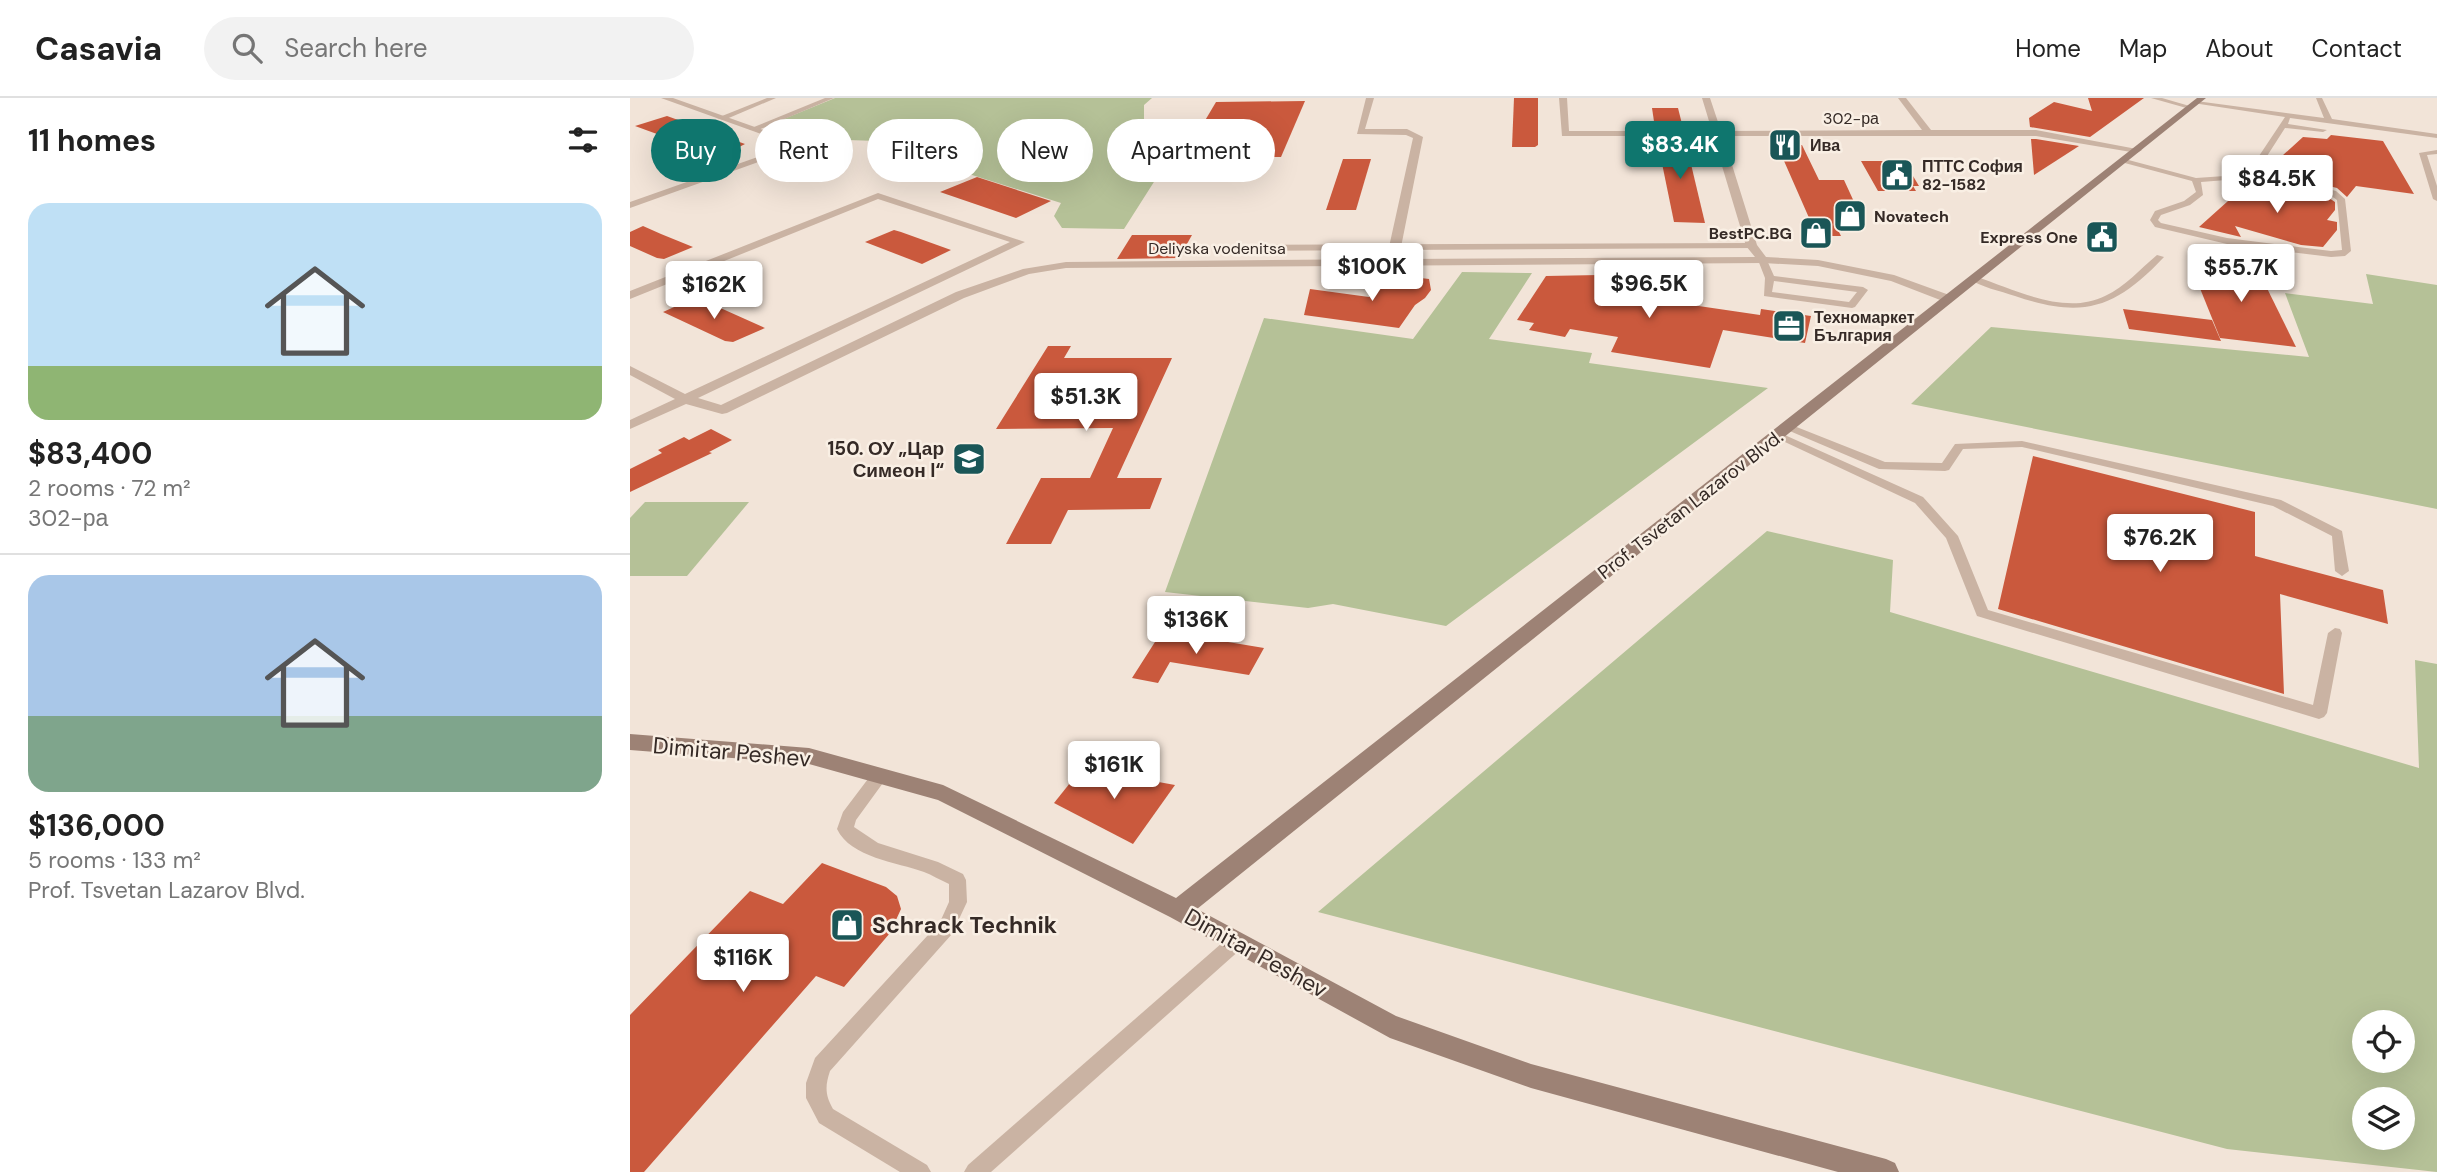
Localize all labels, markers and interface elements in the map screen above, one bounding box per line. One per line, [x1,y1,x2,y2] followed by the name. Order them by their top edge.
[204,17,694,80] search box
[35,27,162,70] text: Casavia
[228,29,266,67] icon: search
[284,31,428,65] text: Search here
[2015,33,2081,64] text: Home
[2119,33,2167,64] text: Map
[2205,33,2274,64] text: About
[2312,33,2402,64] text: Contact
[1823,108,1879,129] street label: 302-ра
[651,119,741,182] chip: Buy
[755,119,853,182] chip: Rent
[867,119,983,182] chip: Filters
[997,119,1093,182] chip: New
[1107,119,1275,182] chip: Apartment
[28,121,156,160] text: 11 homes
[564,121,602,159] icon: filters
[1623,122,1737,181] pin: $83.4K
[1766,126,1804,164] restaurant icon: Ива
[1641,129,1719,159] text: $83.4K
[1810,135,1840,156] place label: Ива
[1878,156,1916,194] public building icon: ПТТС София 82-1582
[1922,156,2023,195] place label: ПТТС София 82-1582
[2220,156,2334,215] pin: $84.5K
[2238,163,2316,193] text: $84.5K
[1831,197,1869,235] shop icon: Novatech
[1874,206,1949,227] place label: Novatech
[1797,214,1835,252] shop icon: BestPC.BG
[2083,218,2121,256] public building icon: Express One
[1709,223,1792,244] place label: BestPC.BG
[1980,227,2078,248] place label: Express One
[1148,238,1286,259] street label: Deliyska vodenitsa
[1323,244,1421,303] pin: $100K
[2184,244,2298,304] pin: $55.7K
[252,248,378,374] icon: home
[1337,251,1407,281] text: $100K
[2204,252,2278,282] text: $55.7K
[1592,260,1706,320] pin: $96.5K
[665,262,763,321] pin: $162K
[1610,268,1688,298] text: $96.5K
[682,269,746,299] text: $162K
[1770,307,1808,345] office icon: Техномаркет България
[1814,307,1915,346] place label: Техномаркет България
[1029,374,1143,433] pin: $51.3K
[1050,381,1122,411] text: $51.3K
[1593,424,1788,585] street label: Prof. Tsvetan Lazarov Blvd.
[28,434,152,473] text: $83,400
[827,436,944,483] place label: 150. ОУ „Цар Симеон I“
[950,440,988,478] school or university icon: 150. ОУ „Цар Симеон I“
[28,473,191,503] text: 2 rooms · 72 m²
[28,503,108,533] text: 302-ра
[2103,514,2217,574] pin: $76.2K
[2123,522,2197,552] text: $76.2K
[1147,596,1245,656] pin: $136K
[1163,604,1229,634] text: $136K
[252,620,378,746] icon: home
[652,730,812,774] street label: Dimitar Peshev
[1065,742,1163,801] pin: $161K
[1084,749,1144,779] text: $161K
[28,806,165,845] text: $136,000
[28,845,201,875] text: 5 rooms · 133 m²
[28,875,305,905] text: Prof. Tsvetan Lazarov Blvd.
[1179,901,1333,1005] street label: Dimitar Peshev
[828,906,866,944] shop icon: Schrack Technik
[872,910,1057,940] place label: Schrack Technik
[694,934,792,994] pin: $116K
[713,942,773,972] text: $116K
[2352,1010,2415,1150] map controls
[2352,1010,2415,1073] button: locate
[2352,1087,2415,1150] button: layers

